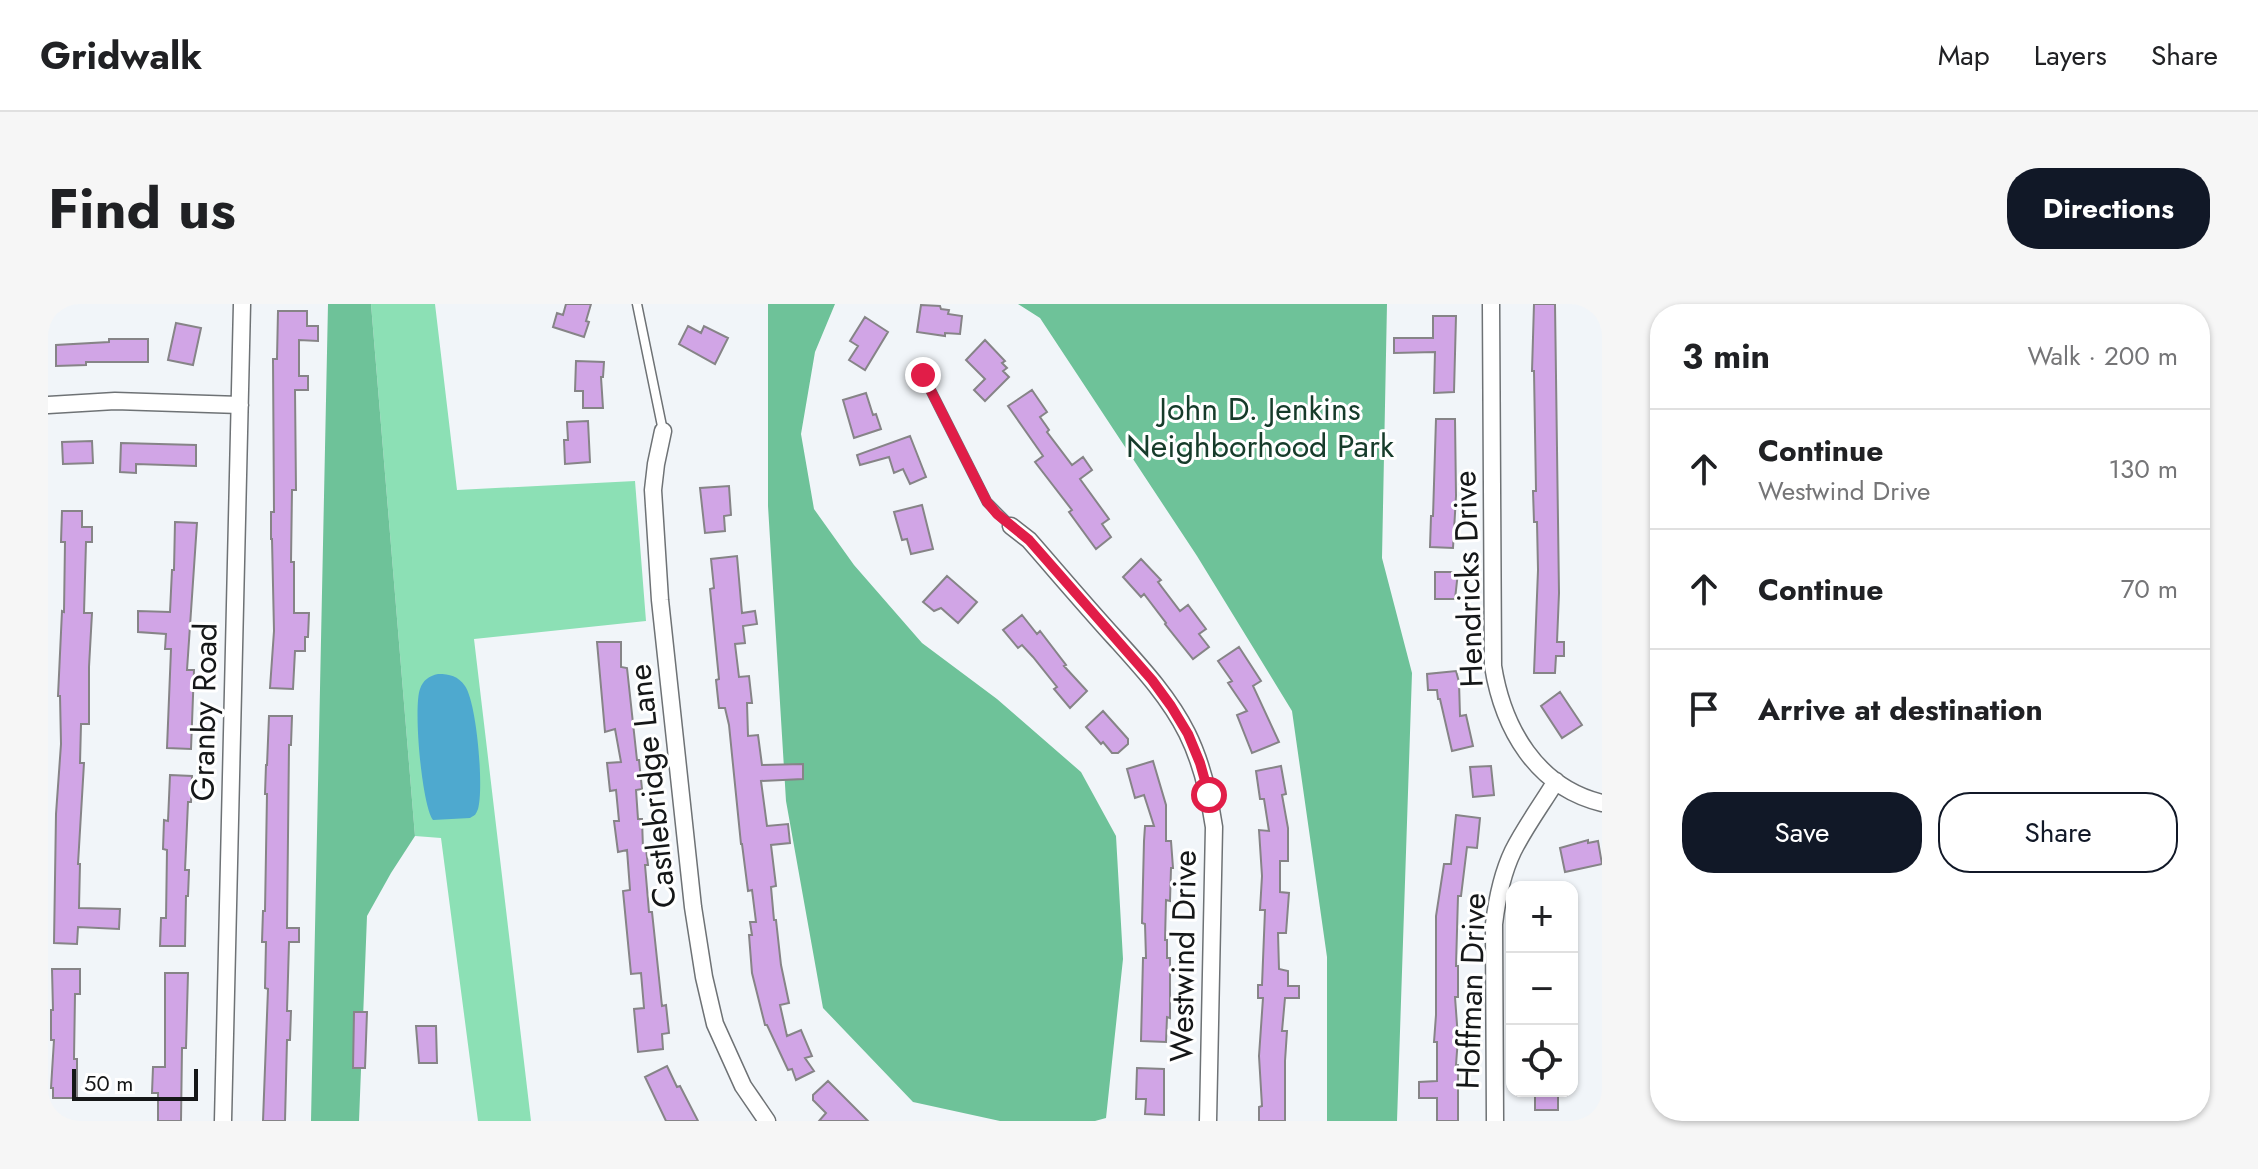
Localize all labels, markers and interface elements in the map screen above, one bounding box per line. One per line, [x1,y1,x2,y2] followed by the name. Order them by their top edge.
[40,28,202,83] text: Gridwalk
[1938,35,1990,76] text: Map
[2034,35,2107,76] text: Layers
[2151,35,2218,76] text: Share
[48,168,236,249] text: Find us
[2007,168,2210,249] button: Directions
[1682,332,1770,381] text: 3 min
[2027,337,2178,375] text: Walk · 200 m
[905,357,941,393] route end
[1126,386,1395,469] park label: John D. Jenkins Neighborhood Park
[1758,429,1884,472] text: Continue
[1682,447,1726,491] icon: ahead
[2108,450,2178,488] text: 130 m
[1441,470,1495,688] street label: Hendricks Drive
[1758,472,1930,510] text: Westwind Drive
[1682,567,1726,611] icon: ahead
[1758,568,1884,611] text: Continue
[2121,570,2178,608] text: 70 m
[179,622,229,802] street label: Granby Road
[616,662,688,910] street label: Castlebridge Lane
[1682,687,1726,731] icon: arrive
[1758,688,2043,731] text: Arrive at destination
[1191,777,1227,813] route start
[1682,792,1922,873] button: Save
[1938,792,2178,873] button: Share
[1158,850,1208,1062] street label: Westwind Drive
[1506,881,1578,1097] map controls
[1506,881,1578,953] button: +
[1445,892,1497,1090] street label: Hoffman Drive
[1506,953,1578,1025] button: −
[1506,1025,1578,1097] button: locate
[72,1065,198,1101] scale bar
[84,1067,133,1099] text: 50 m

